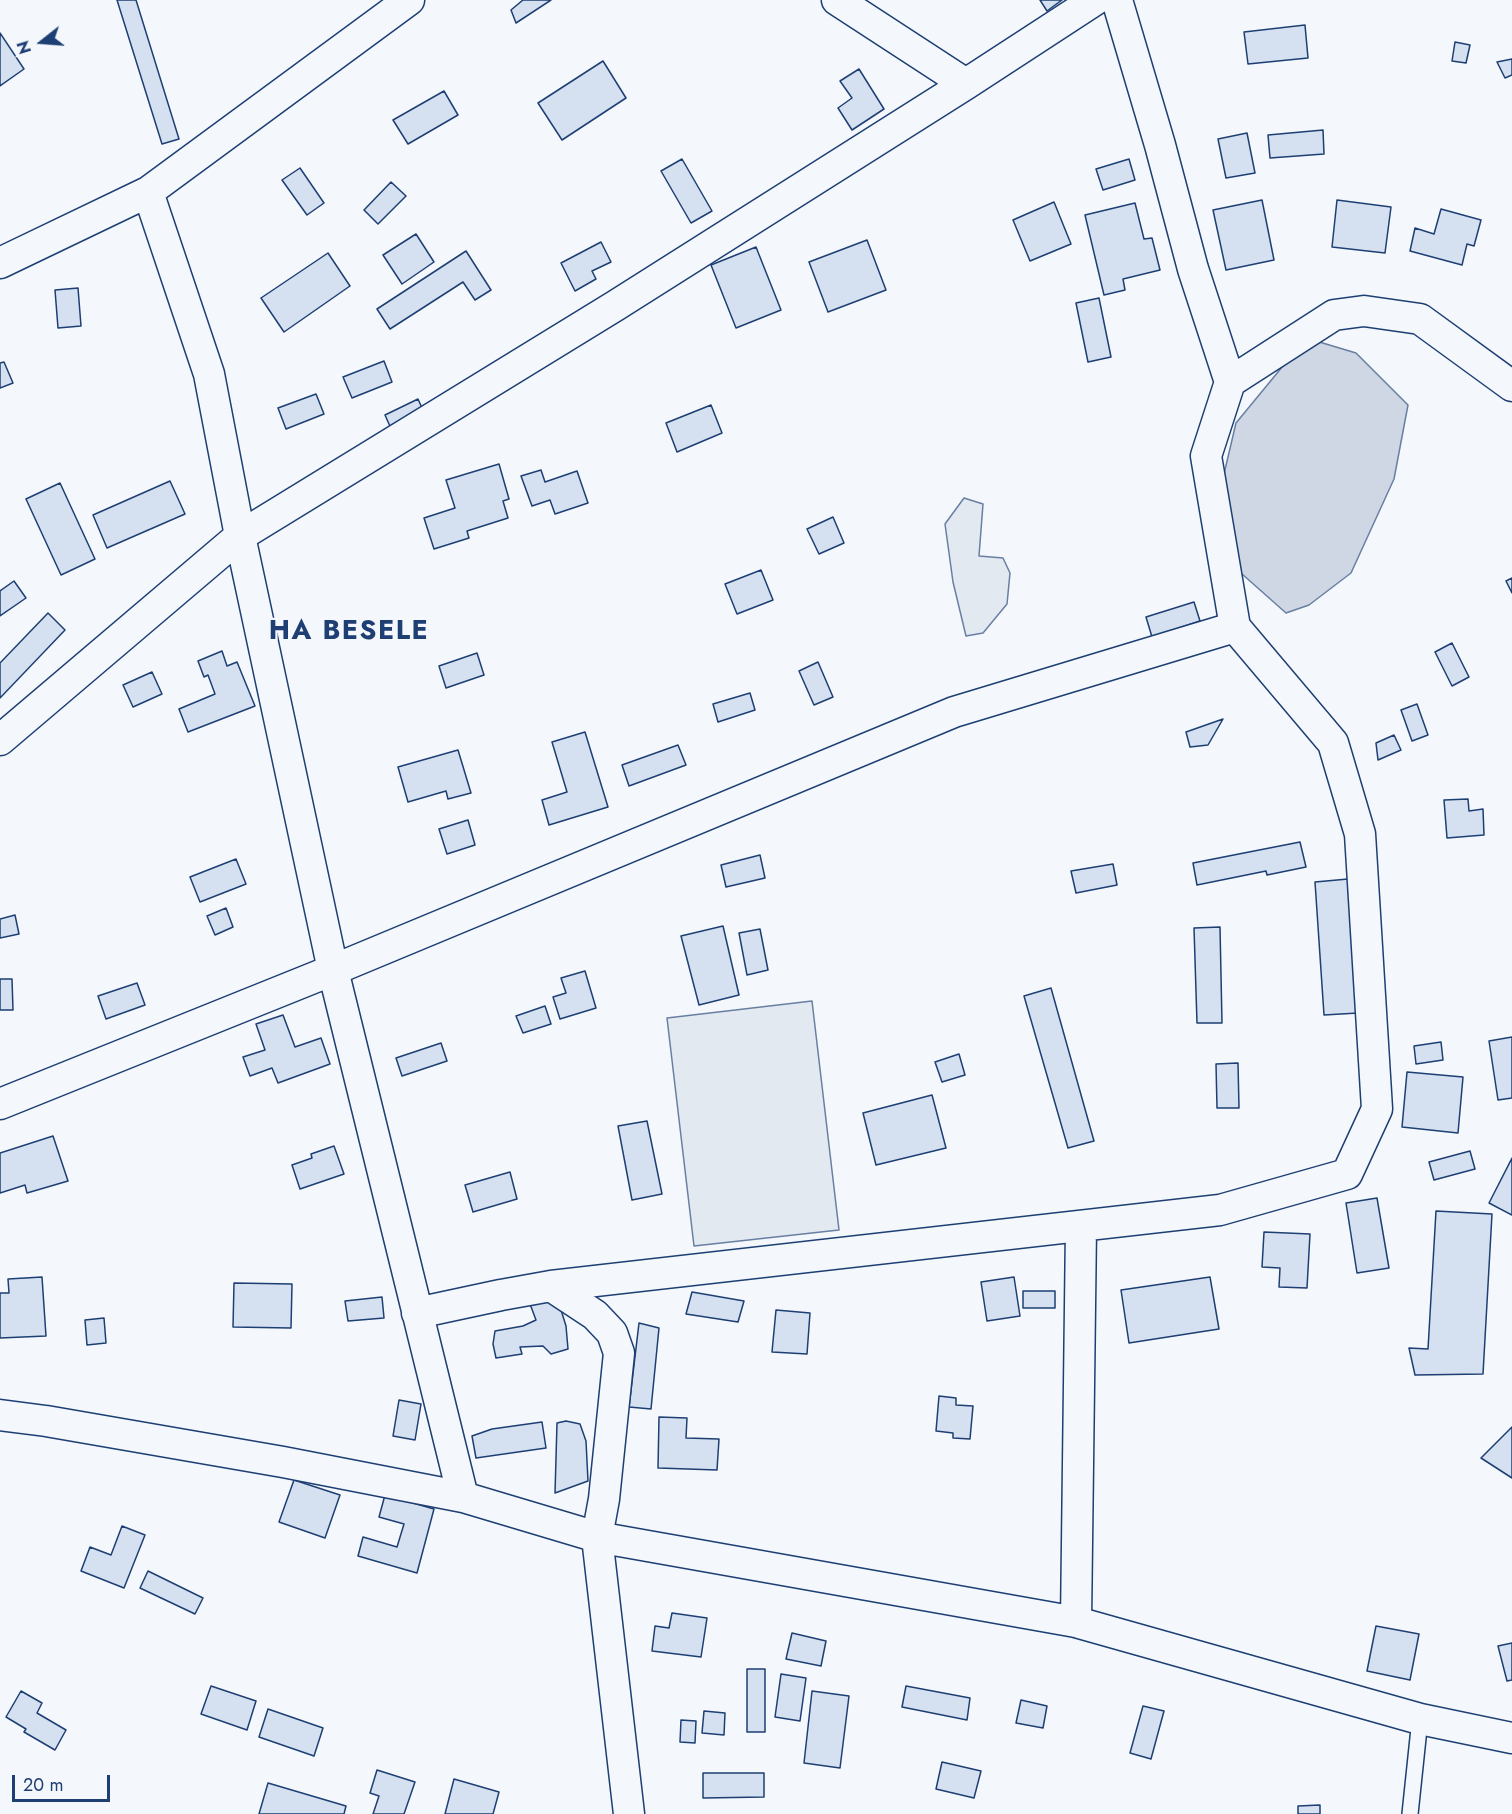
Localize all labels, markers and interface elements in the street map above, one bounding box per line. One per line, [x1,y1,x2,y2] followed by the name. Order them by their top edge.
[12,12,72,72] north arrow
[11,38,37,57] text: N
[269,616,429,648] district label: HA BESELE
[15,1763,112,1801] scale bar
[23,1772,63,1798] text: 20 m

